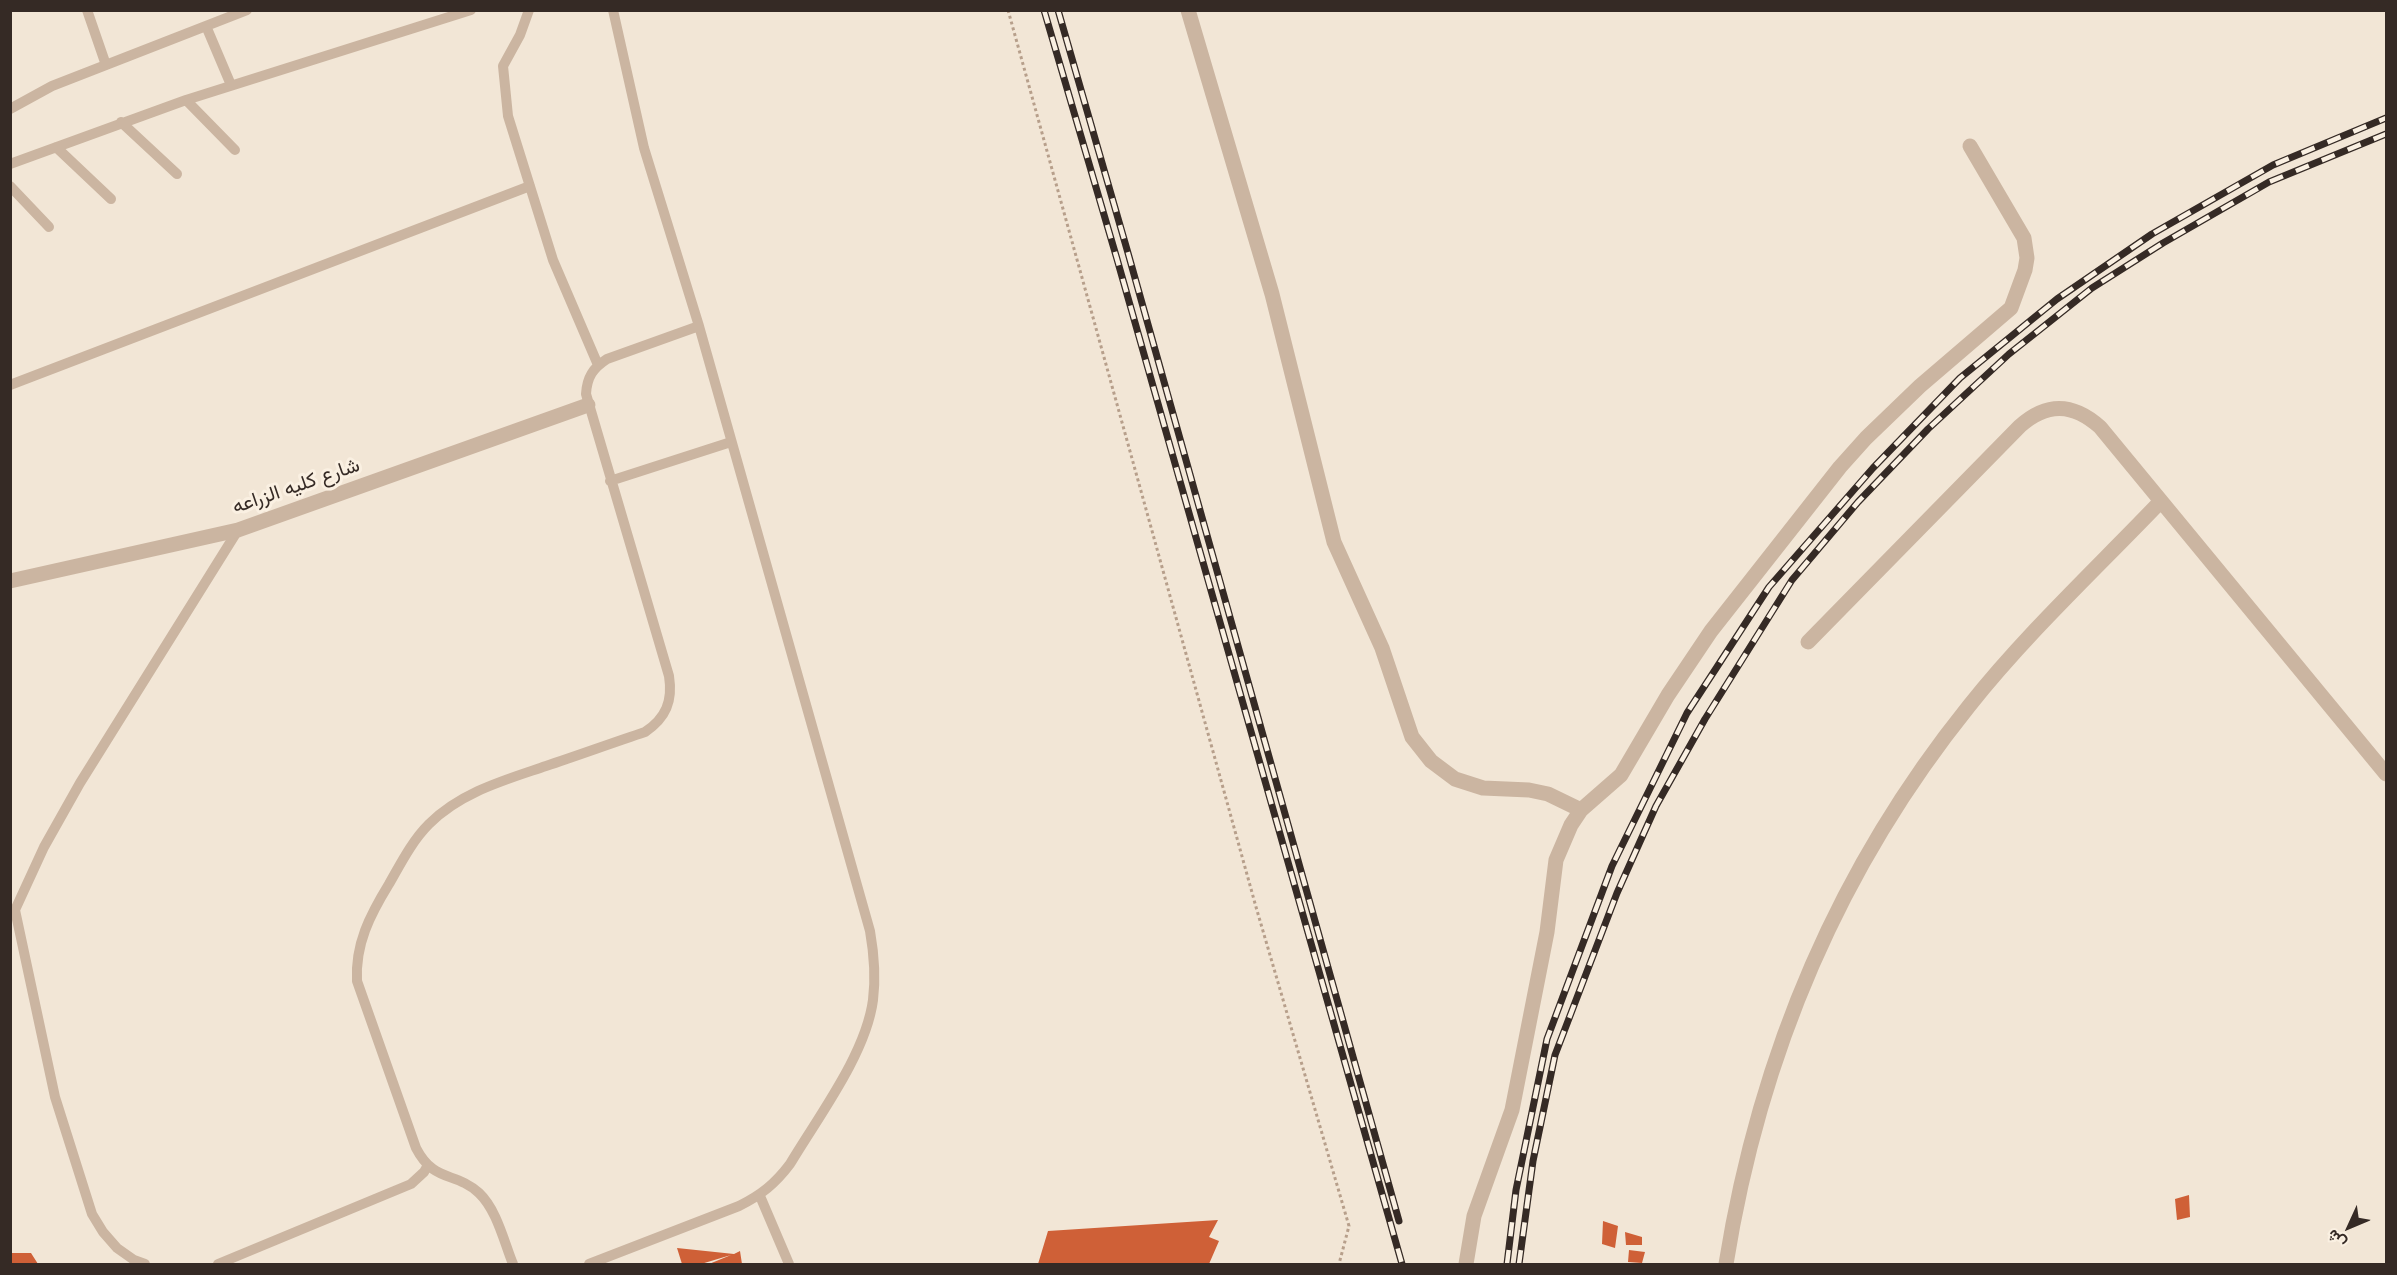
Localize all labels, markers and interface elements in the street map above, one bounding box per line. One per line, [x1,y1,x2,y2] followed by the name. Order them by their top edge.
[229,453,363,519] street label: شارع كليه الزراعه
[2319,1197,2379,1257] north arrow
[2322,1226,2350,1253] text: ش

